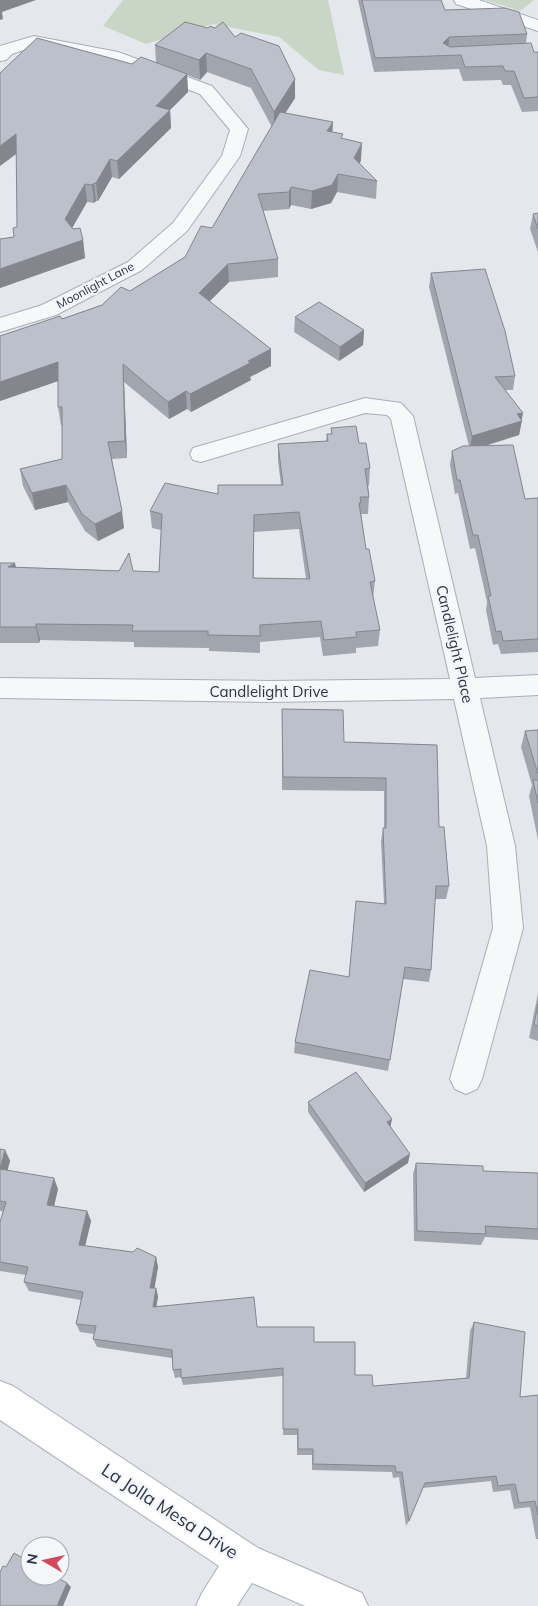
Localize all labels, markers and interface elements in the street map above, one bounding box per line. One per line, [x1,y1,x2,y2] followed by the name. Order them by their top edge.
[54,258,136,312] street label: Moonlight Lane
[432,583,478,705] street label: Candlelight Place
[210,682,328,701] street label: Candlelight Drive
[97,1458,243,1564] street label: La Jolla Mesa Drive
[20,1536,70,1586] north arrow
[22,1552,42,1566] text: N

